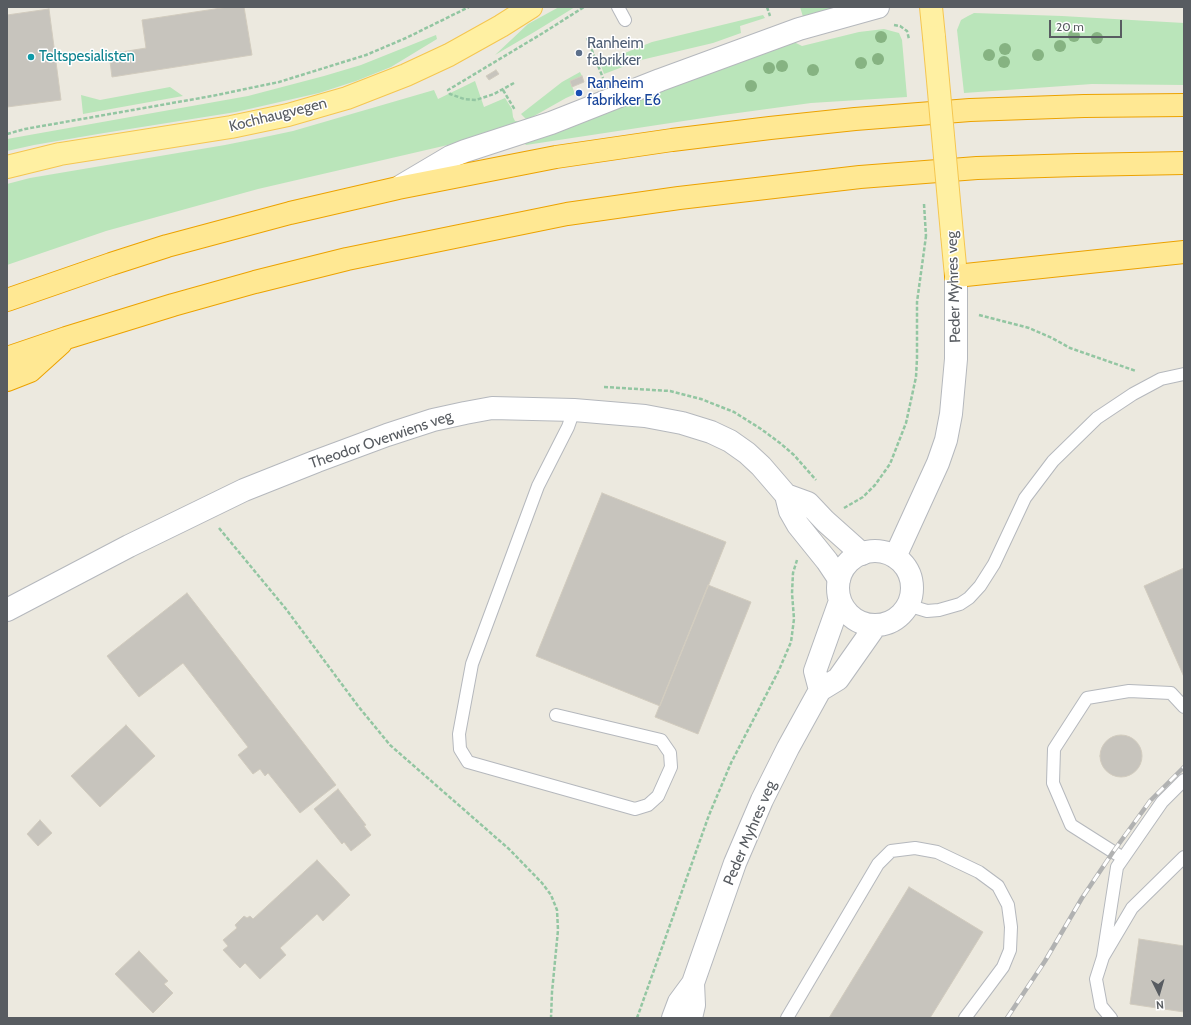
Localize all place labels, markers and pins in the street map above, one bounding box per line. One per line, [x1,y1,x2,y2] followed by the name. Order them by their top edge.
[587,35,644,70] place label: Ranheim fabrikker
[39,48,135,66] place label: Teltspesialisten
[574,48,584,58] marker: Ranheim fabrikker
[26,52,36,62] marker: Teltspesialisten
[587,75,661,110] place label: Ranheim fabrikker E6
[574,88,584,98] marker: Ranheim fabrikker E6

